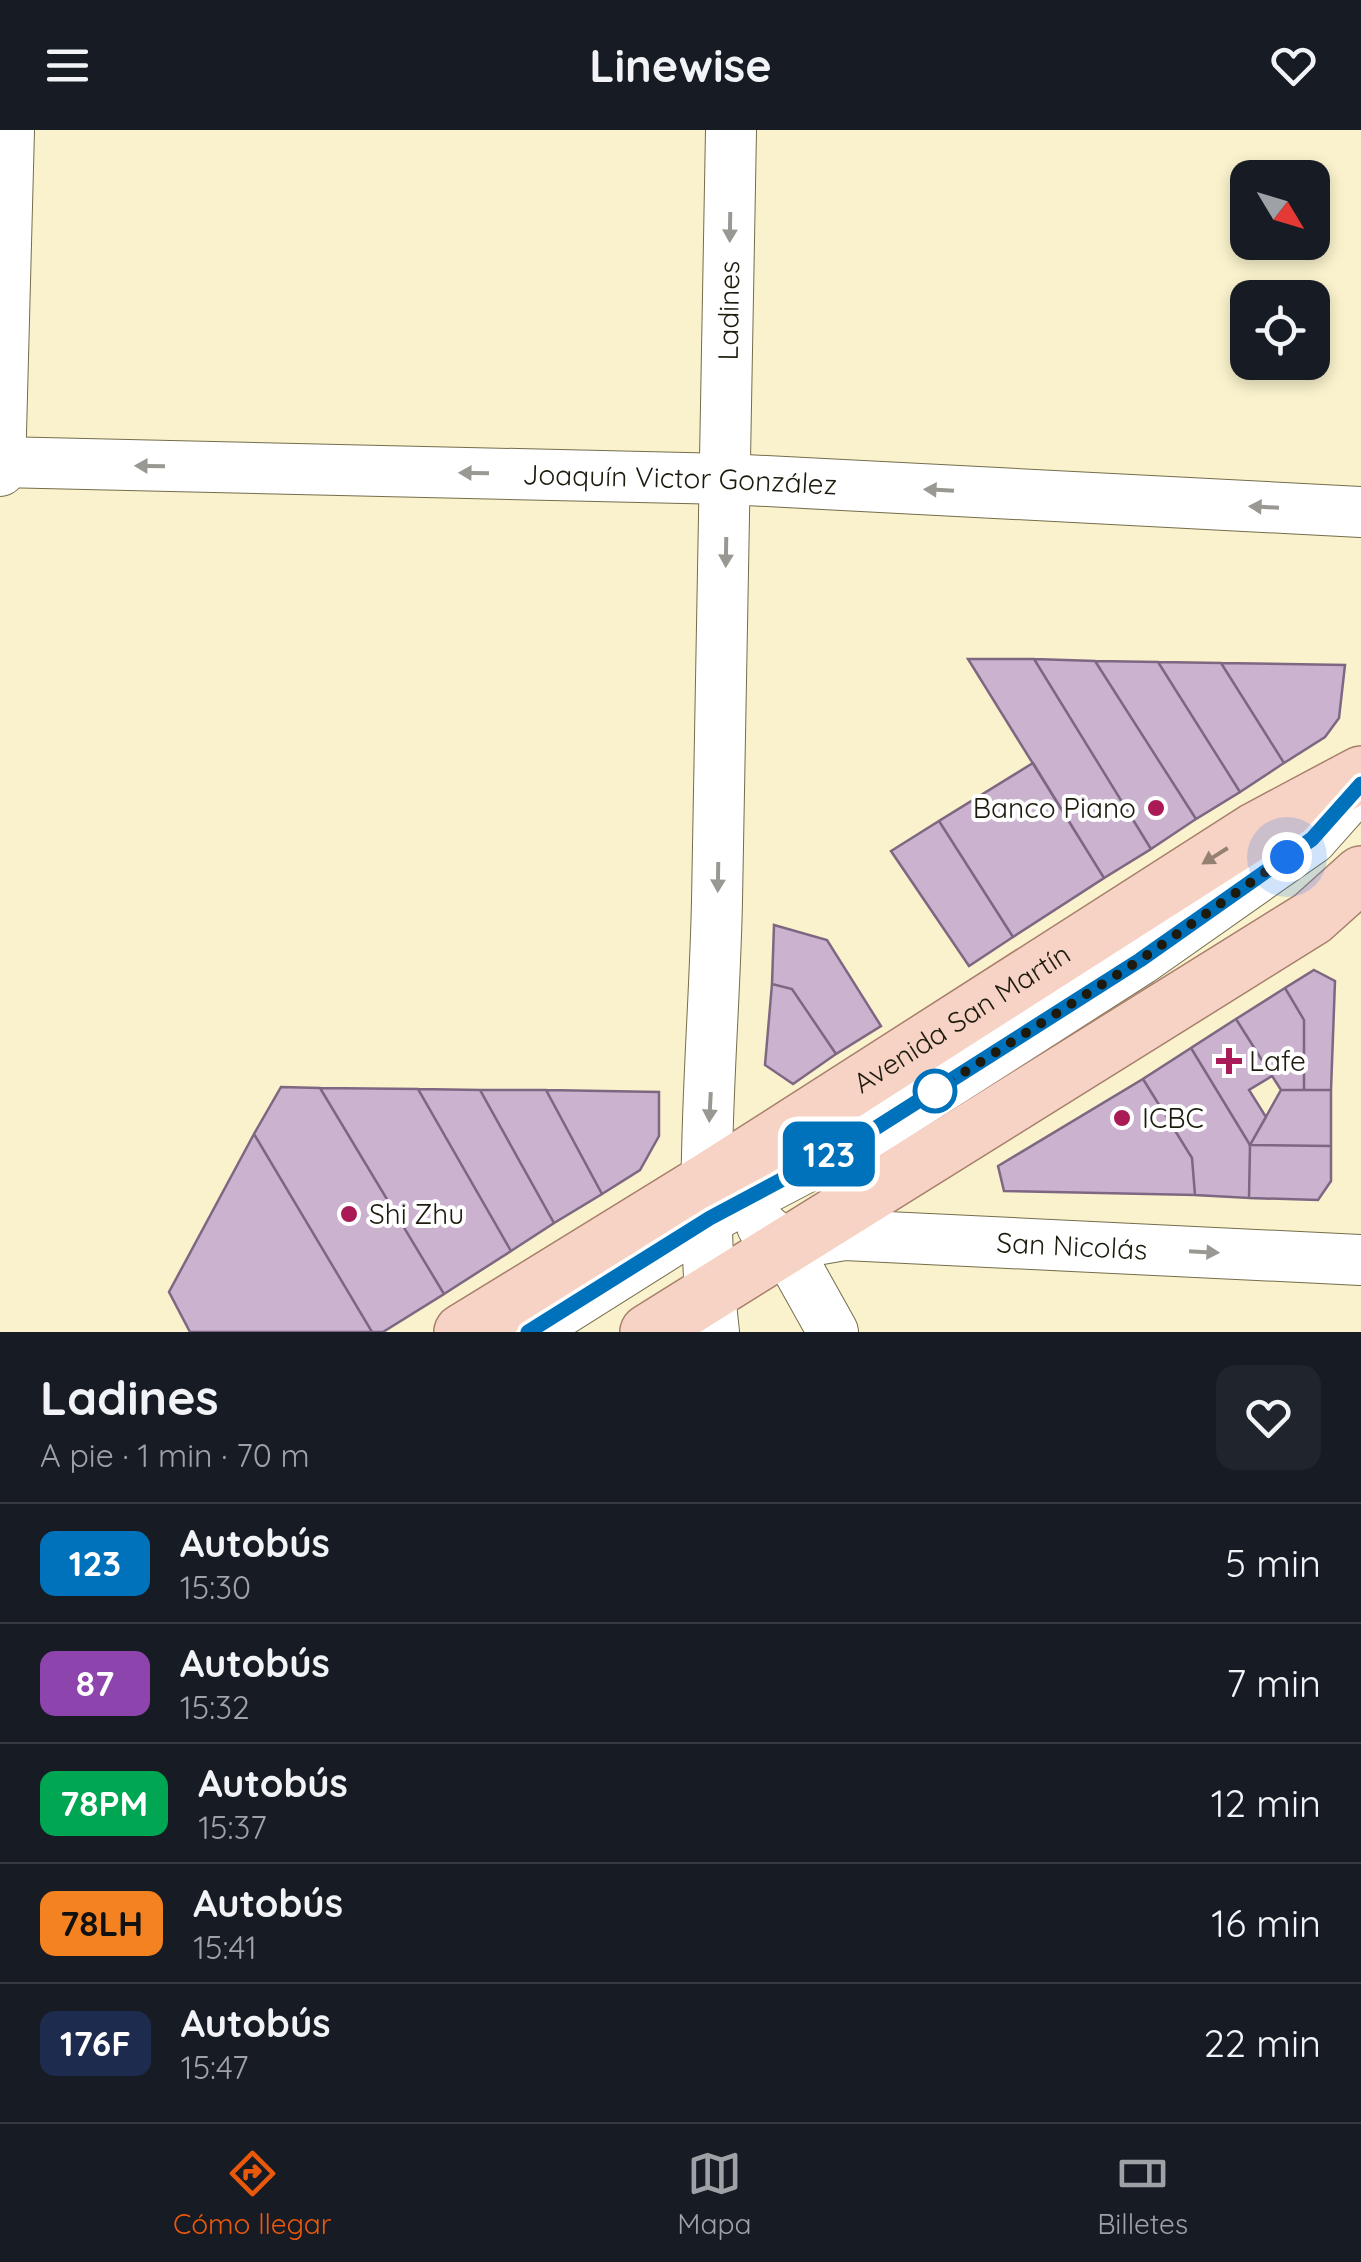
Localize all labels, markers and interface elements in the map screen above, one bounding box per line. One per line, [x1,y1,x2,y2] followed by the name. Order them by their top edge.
[589,37,772,93] text: Linewise
[40,38,95,93] icon: menu
[1266,38,1321,93] icon: heart
[1230,160,1330,260] north arrow
[1230,160,1330,380] map controls
[722,212,738,244] one-way arrow
[710,260,746,361] street label: Ladines
[1230,280,1330,380] button: locate
[522,456,838,502] street label: Joaquín Victor González
[133,457,165,473] one-way arrow
[458,465,490,481] one-way arrow
[923,482,955,498] one-way arrow
[1247,499,1279,515] one-way arrow
[717,537,733,569] one-way arrow
[973,790,1136,825] place label: Banco Piano
[1145,797,1167,819] marker: Banco Piano
[1262,832,1312,882] your location
[1202,847,1229,865] one-way arrow
[709,862,725,894] one-way arrow
[846,936,1076,1100] street label: Avenida San Martín
[1249,1043,1306,1078] place label: Lafe
[1218,1050,1240,1072] marker: Lafe
[914,1070,956,1112] unlabelled marker
[702,1091,718,1123] one-way arrow
[1142,1100,1204,1135] place label: ICBC
[1111,1107,1133,1129] marker: ICBC
[772,1122,886,1186] line badge: 123
[803,1132,855,1176] text: 123
[369,1196,464,1231] place label: Shi Zhu
[338,1203,360,1225] marker: Shi Zhu
[996,1224,1148,1267] street label: San Nicolás
[1188,1244,1220,1260] one-way arrow
[1216,1365,1321,1470] button: heart
[40,1367,219,1427] text: Ladines
[40,1435,310,1475] text: A pie · 1 min · 70 m
[180,1519,330,1567] text: Autobús
[1225,1539,1321,1587] text: 5 min
[69,1541,121,1585] text: 123
[180,1567,251,1607] text: 15:30
[180,1639,330,1687] text: Autobús
[1226,1659,1321,1707] text: 7 min
[76,1661,114,1705] text: 87
[180,1687,250,1727] text: 15:32
[198,1759,348,1807] text: Autobús
[1211,1779,1321,1827] text: 12 min
[60,1781,148,1825] text: 78PM
[198,1807,267,1847] text: 15:37
[193,1879,343,1927] text: Autobús
[1211,1899,1321,1947] text: 16 min
[60,1901,143,1945] text: 78LH
[193,1927,257,1967] text: 15:41
[181,1999,331,2047] text: Autobús
[1204,2019,1321,2067] text: 22 min
[60,2021,131,2065] text: 176F
[181,2047,248,2087] text: 15:47
[173,2146,332,2241] tab: Cómo llegar
[677,2146,751,2241] tab: Mapa
[1097,2146,1188,2241] tab: Billetes

